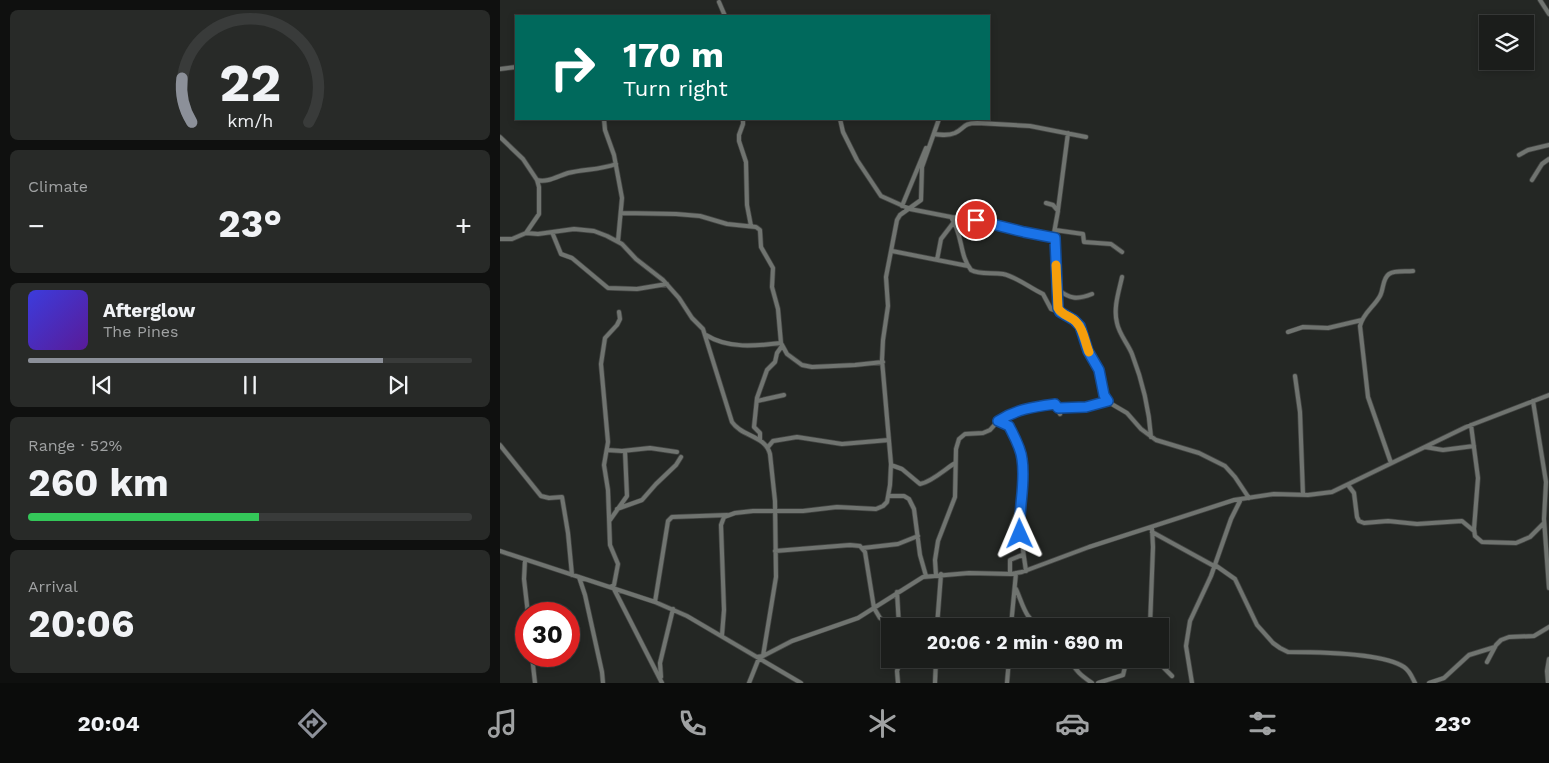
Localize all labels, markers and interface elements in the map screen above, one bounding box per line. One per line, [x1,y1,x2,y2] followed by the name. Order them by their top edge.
[1479,15,1534,70] map controls
[1479,15,1534,70] button: layers
[623,34,724,76] text: 170 m
[540,35,605,100] icon: right
[219,53,281,114] text: 22
[623,76,728,101] text: Turn right
[227,110,273,131] text: km/h
[28,177,88,196] text: Climate
[955,199,997,241] pin
[218,202,282,246] text: 23°
[962,206,990,234] icon: arrive
[28,209,45,242] text: −
[455,209,472,242] text: +
[103,299,195,322] text: Afterglow
[103,322,179,341] text: The Pines
[88,371,116,399] icon: previous
[236,371,264,399] icon: pause
[384,371,412,399] icon: next
[28,436,122,455] text: Range · 52%
[28,461,169,505] text: 260 km
[993,507,1045,559] position arrow
[28,577,78,596] text: Arrival
[28,602,134,646] text: 20:06
[515,602,580,667] speed limit sign: 30
[927,631,1123,654] text: 20:06 · 2 min · 690 m
[295,706,330,741] icon: directions
[485,706,520,741] icon: music
[675,706,710,741] icon: phone
[865,706,900,741] icon: climate
[1055,706,1090,741] icon: car
[1245,706,1280,741] icon: filters
[77,711,140,736] text: 20:04
[1434,711,1472,736] text: 23°

